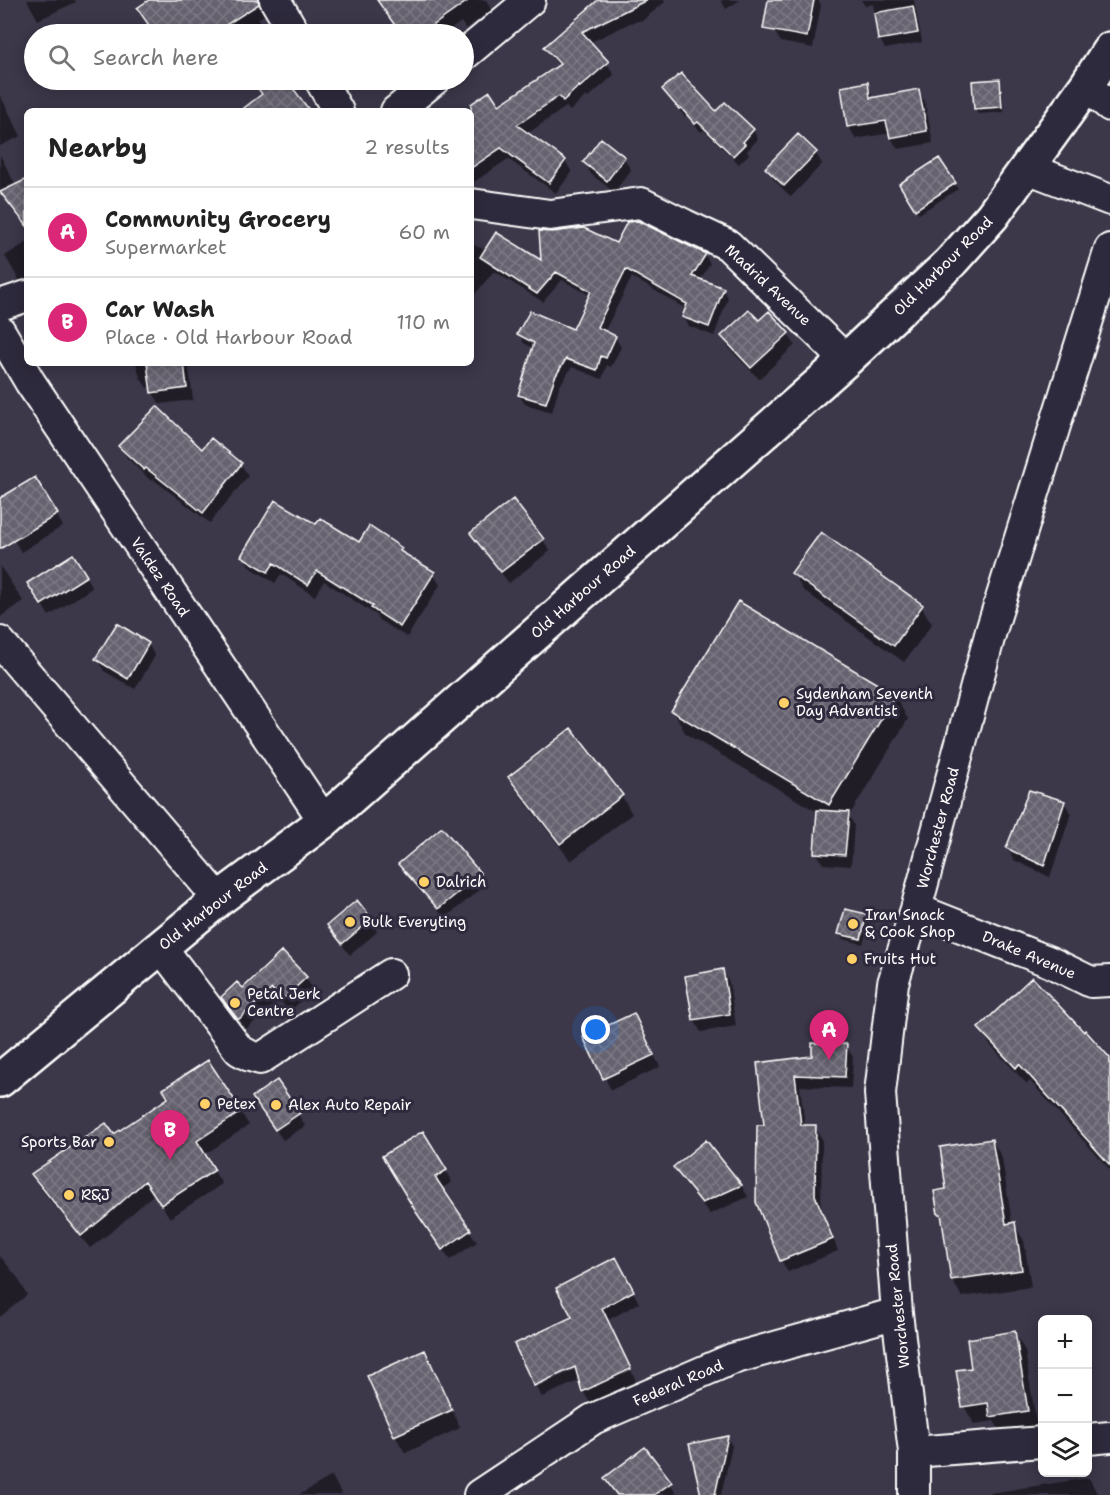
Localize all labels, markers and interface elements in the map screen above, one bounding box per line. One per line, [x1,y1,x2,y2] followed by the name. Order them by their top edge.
[24,24,474,90] search box
[45,41,78,74] icon: search
[93,43,219,72] text: Search here
[48,130,147,165] text: Nearby
[364,134,450,160] text: 2 results
[105,205,331,234] text: Community Grocery
[889,212,997,320] street label: Old Harbour Road
[60,219,75,245] text: A
[398,219,450,245] text: 60 m
[105,234,227,260] text: Supermarket
[721,240,815,330] street label: Madrid Avenue
[105,295,215,324] text: Car Wash
[61,309,74,335] text: B
[396,309,450,335] text: 110 m
[105,324,352,350] text: Place · Old Harbour Road
[126,533,194,621] street label: Valdez Road
[526,541,640,643] street label: Old Harbour Road
[796,684,933,721] place label: Sydenham Seventh Day Adventist
[777,696,791,710] marker: Sydenham Seventh Day Adventist
[912,765,964,891] street label: Worchester Road
[155,857,272,955] street label: Old Harbour Road
[436,872,486,892] place label: Dalrich
[417,875,431,889] marker: Dalrich
[865,905,955,942] place label: Iran Snack & Cook Shop
[362,912,466,932] place label: Bulk Everyting
[343,915,357,929] marker: Bulk Everyting
[846,917,860,931] marker: Iran Snack & Cook Shop
[979,926,1079,984] street label: Drake Avenue
[864,949,936,969] place label: Fruits Hut
[845,952,859,966] marker: Fruits Hut
[247,984,321,1021] place label: Petal Jerk Centre
[228,996,242,1010] marker: Petal Jerk Centre
[810,1010,848,1060] pin: A
[581,1015,610,1044] your location
[217,1094,256,1114] place label: Petex
[288,1095,412,1115] place label: Alex Auto Repair
[198,1097,212,1111] marker: Petex
[269,1098,283,1112] marker: Alex Auto Repair
[150,1110,190,1160] pin: B
[21,1132,97,1152] place label: Sports Bar
[102,1135,116,1149] marker: Sports Bar
[81,1185,110,1205] place label: R&J
[62,1188,76,1202] marker: R&J
[881,1242,914,1369] street label: Worchester Road
[1038,1315,1092,1477] map controls
[1038,1315,1092,1369] button: +
[630,1355,727,1411] street label: Federal Road
[1038,1369,1092,1423] button: −
[1038,1423,1092,1477] button: layers

